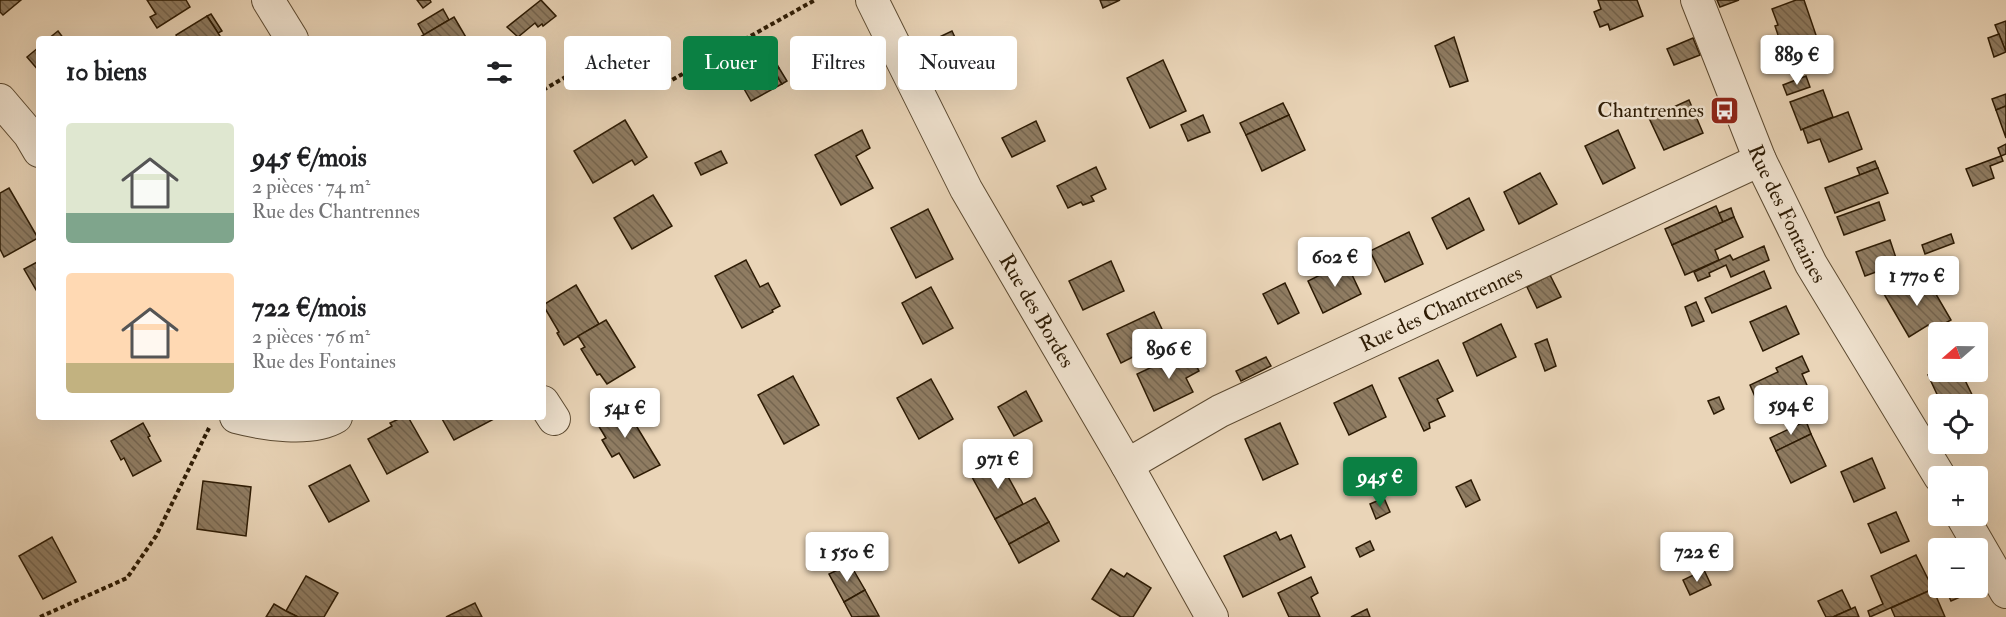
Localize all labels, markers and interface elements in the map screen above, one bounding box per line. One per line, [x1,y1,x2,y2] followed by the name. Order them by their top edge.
[1755,35,1839,86] pin: 889 €
[564,36,671,90] chip: Acheter
[683,36,778,90] chip: Louer
[790,36,886,90] chip: Filtres
[898,36,1017,90] chip: Nouveau
[1775,42,1819,67] text: 889 €
[66,56,147,88] text: 10 biens
[483,56,516,89] icon: filters
[1709,94,1741,126] bus stop icon: Chantrennes
[1597,97,1704,124] place label: Chantrennes
[1742,141,1833,288] street label: Rue des Fontaines
[252,142,367,174] text: 945 €/mois
[114,147,186,219] icon: home
[252,174,370,199] text: 2 pièces · 74 m²
[252,199,420,224] text: Rue des Chantrennes
[1293,237,1377,288] pin: 602 €
[1312,244,1358,269] text: 602 €
[993,249,1081,373] street label: Rue des Bordes
[1862,256,1972,307] pin: 1 770 €
[1355,259,1526,358] street label: Rue des Chantrennes
[1889,263,1945,288] text: 1 770 €
[252,292,366,324] text: 722 €/mois
[114,297,186,369] icon: home
[1928,322,1988,382] north arrow
[1928,322,1988,598] map controls
[252,324,370,349] text: 2 pièces · 76 m²
[1127,329,1211,380] pin: 896 €
[1146,336,1192,361] text: 896 €
[252,349,396,374] text: Rue des Fontaines
[1749,385,1833,436] pin: 594 €
[583,388,667,439] pin: 541 €
[1768,392,1814,417] text: 594 €
[1928,394,1988,454] button: locate
[604,395,646,420] text: 541 €
[956,439,1040,490] pin: 971 €
[977,446,1019,471] text: 971 €
[1338,457,1422,508] pin: 945 €
[1357,464,1403,489] text: 945 €
[1928,466,1988,526] button: +
[792,532,902,583] pin: 1 550 €
[1655,532,1739,583] pin: 722 €
[1928,538,1988,598] button: −
[820,539,874,564] text: 1 550 €
[1674,539,1720,564] text: 722 €

